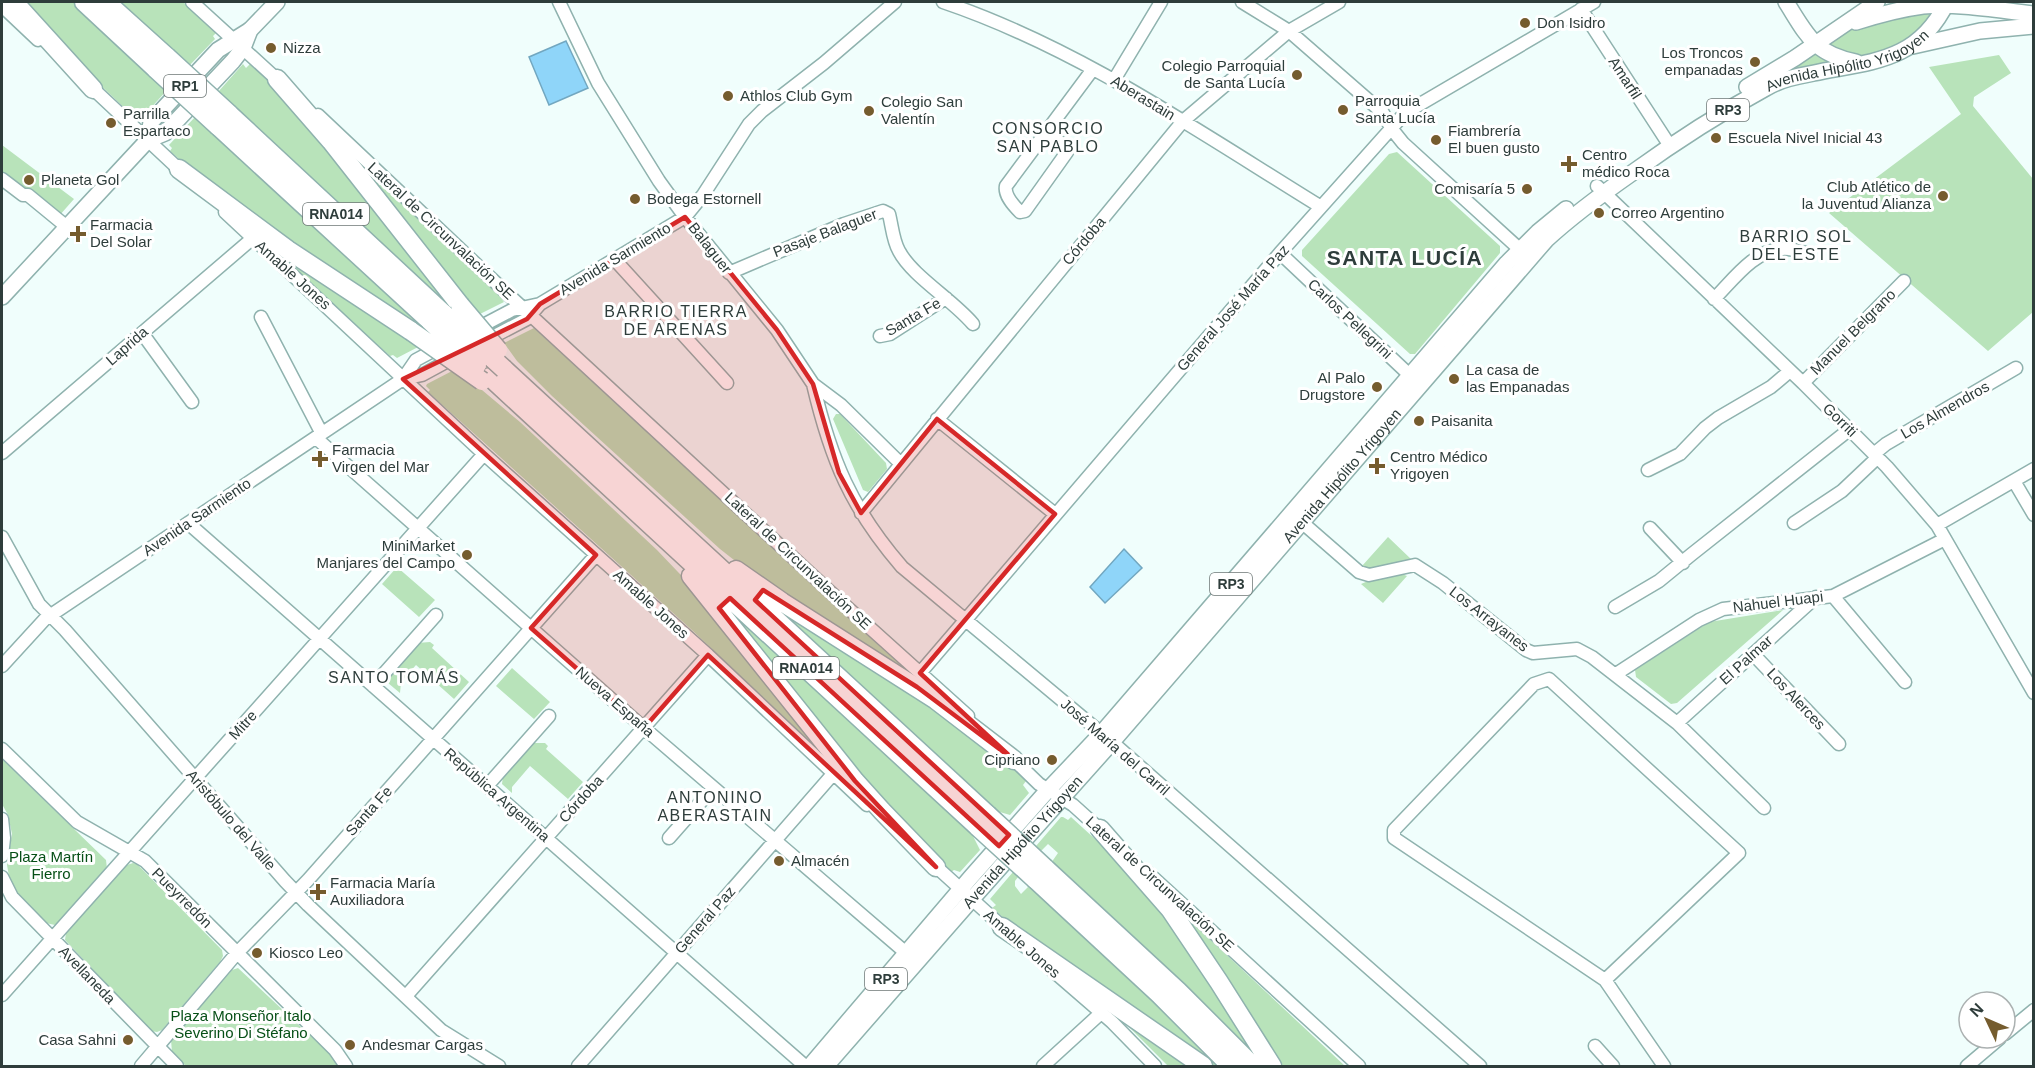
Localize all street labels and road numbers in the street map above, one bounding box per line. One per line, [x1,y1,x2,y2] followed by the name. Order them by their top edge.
[1762,26,1932,95] street label: Avenida Hipólito Yrigoyen
[1606,54,1645,102] street label: Amarfil
[1108,72,1178,123] street label: Aberastain
[164,75,206,97] road number: RP1
[1707,99,1749,121] road number: RP3
[365,158,518,303] street label: Lateral de Circunvalación SE
[303,203,369,225] road number: RNA014
[770,205,879,260] street label: Pasaje Balaguer
[1059,213,1109,268] street label: Córdoba
[556,219,673,298] street label: Avenida Sarmiento
[685,219,736,277] street label: Balaguer
[252,237,334,313] street label: Amable Jones
[1173,241,1292,374] street label: General José María Paz
[1305,275,1396,362] street label: Carlos Pellegrini
[1807,286,1899,378] street label: Manuel Belgrano
[882,294,943,339] street label: Santa Fe
[102,322,152,368] street label: Laprida
[1898,377,1992,442] street label: Los Almendros
[1820,399,1861,440] street label: Gorriti
[1279,405,1404,546] street label: Avenida Hipólito Yrigoyen
[140,474,254,559] street label: Avenida Sarmiento
[722,488,875,633] street label: Lateral de Circunvalación SE
[610,566,692,642] street label: Amable Jones
[1210,573,1252,595] road number: RP3
[1446,582,1532,655] street label: Los Arrayanes
[1732,588,1824,615] street label: Nahuel Huapi
[1716,632,1776,688] street label: El Palmar
[773,657,839,679] road number: RNA014
[573,663,659,741] street label: Nueva España
[1764,665,1829,733] street label: Los Alerces
[1058,695,1173,798] street label: José María del Carril
[225,707,260,743] street label: Mitre
[441,744,554,846] street label: República Argentina
[183,766,280,873] street label: Aristóbulo del Valle
[555,771,607,826] street label: Córdoba
[959,772,1086,911] street label: Avenida Hipólito Yrigoyen
[342,782,395,839] street label: Santa Fe
[1083,813,1238,955] street label: Lateral de Circunvalación SE
[149,864,216,931] street label: Pueyrredón
[671,883,738,957] street label: General Paz
[981,906,1064,981] street label: Amable Jones
[56,942,120,1008] street label: Avellaneda
[865,968,907,990] road number: RP3

